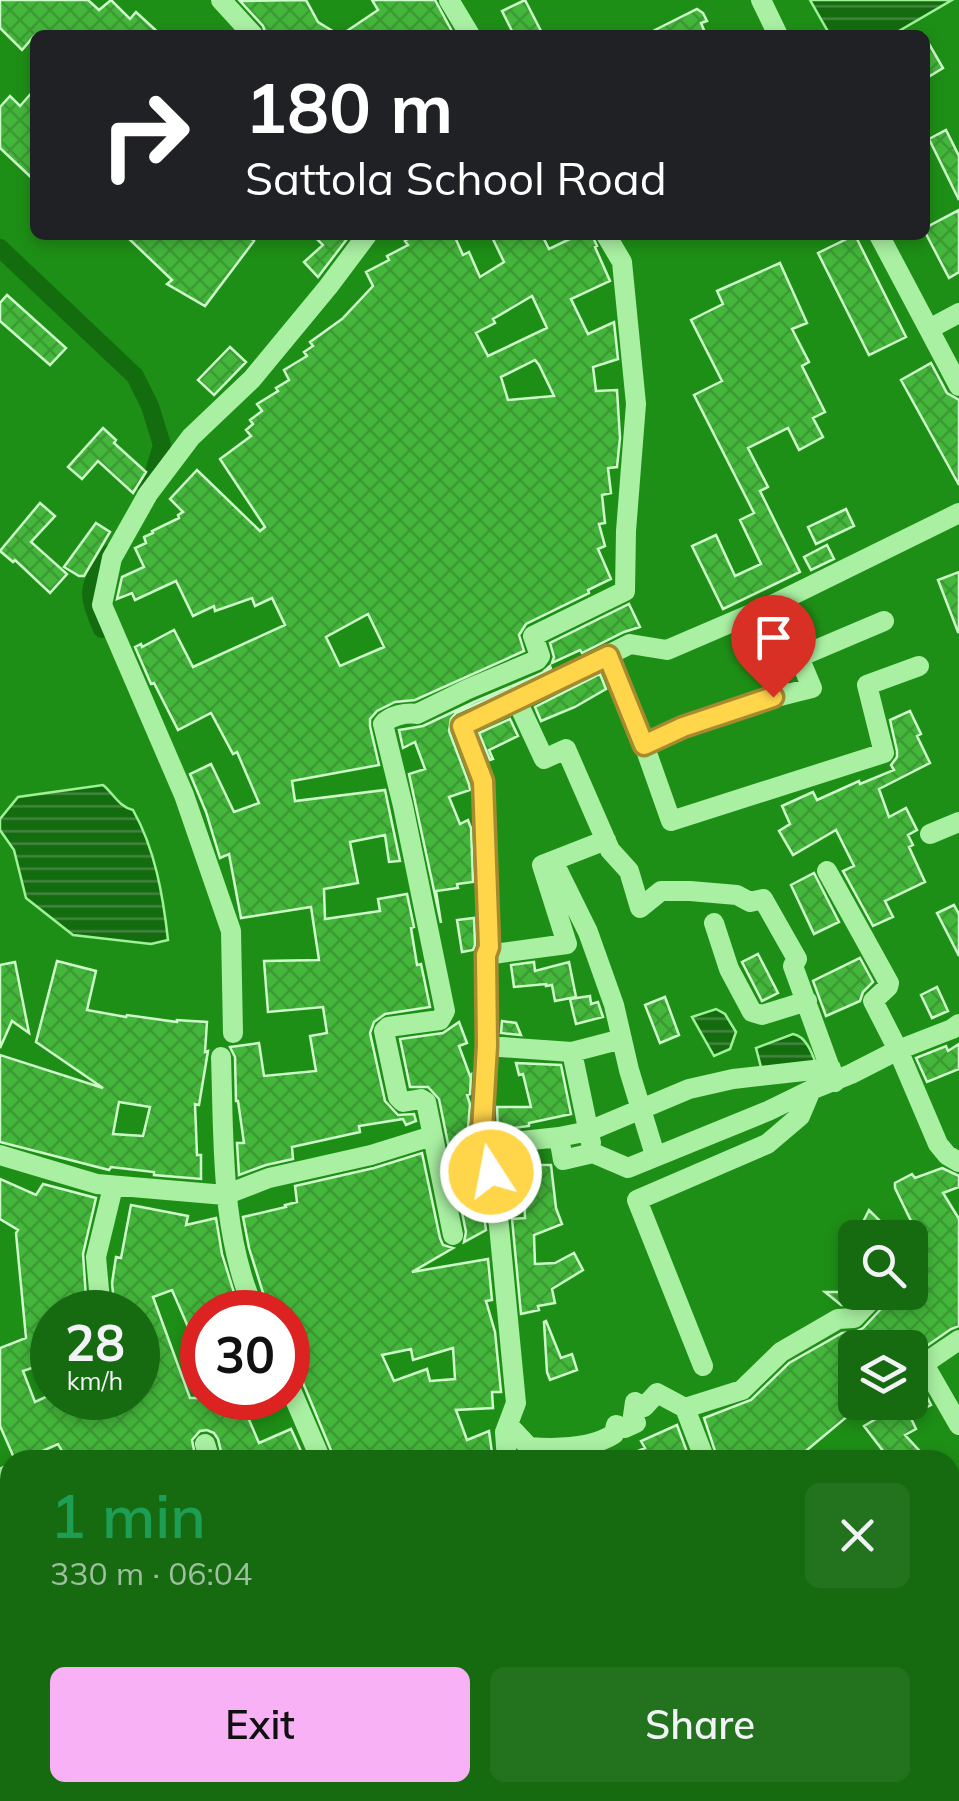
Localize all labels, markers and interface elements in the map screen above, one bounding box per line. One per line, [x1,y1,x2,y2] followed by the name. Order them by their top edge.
[245,63,453,151] text: 180 m
[80,70,210,200] icon: right
[245,150,667,206] text: Sattola School Road
[731,595,816,698] pin
[746,610,801,665] icon: arrive
[439,1120,543,1224] position arrow
[838,1220,928,1420] map controls
[838,1220,928,1310] button: search
[180,1290,310,1420] speed limit sign: 30
[65,1311,125,1374] text: 28
[838,1330,928,1420] button: layers
[67,1365,123,1396] text: km/h
[50,1478,206,1553] text: 1 min
[805,1483,910,1588] button: close
[50,1553,252,1593] text: 330 m · 06:04
[50,1667,470,1782] button: Exit
[490,1667,910,1782] button: Share

